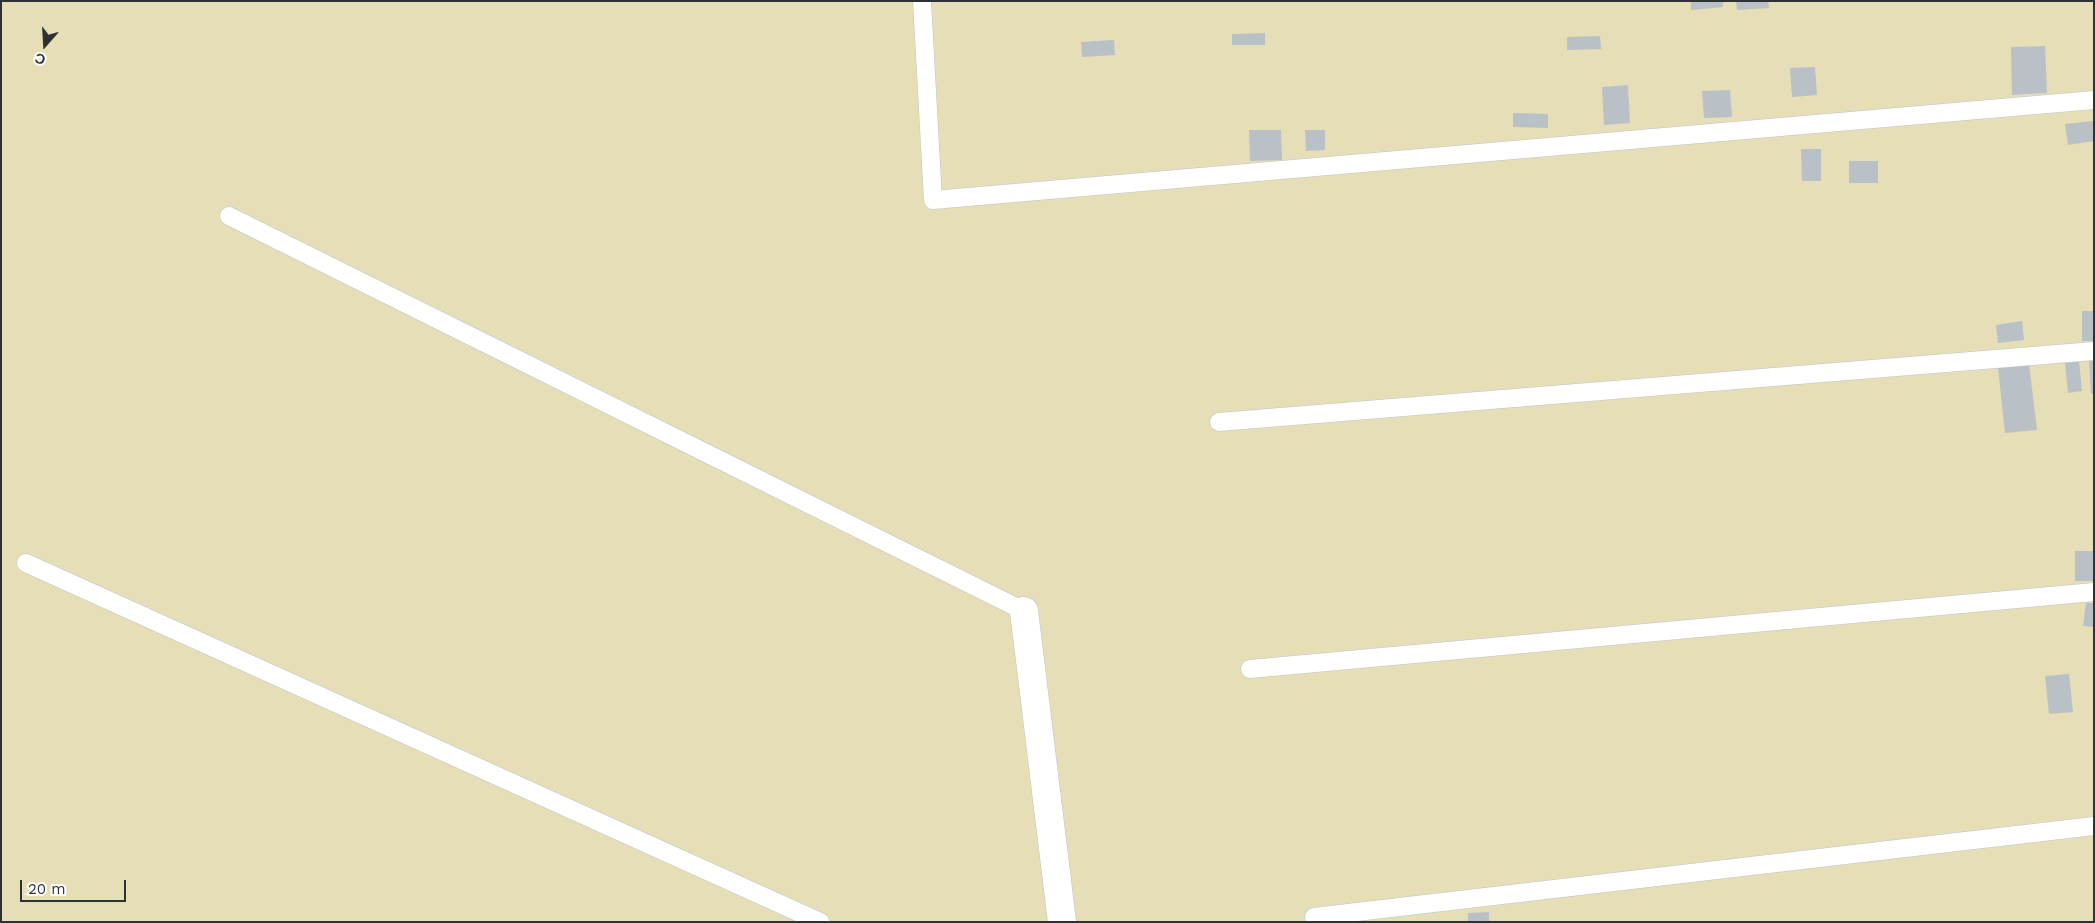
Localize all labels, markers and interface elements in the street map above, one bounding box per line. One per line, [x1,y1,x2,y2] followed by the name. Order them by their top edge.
[20,20,70,70] north arrow
[33,50,48,68] text: С
[22,870,129,902] scale bar
[28,880,66,898] text: 20 m

